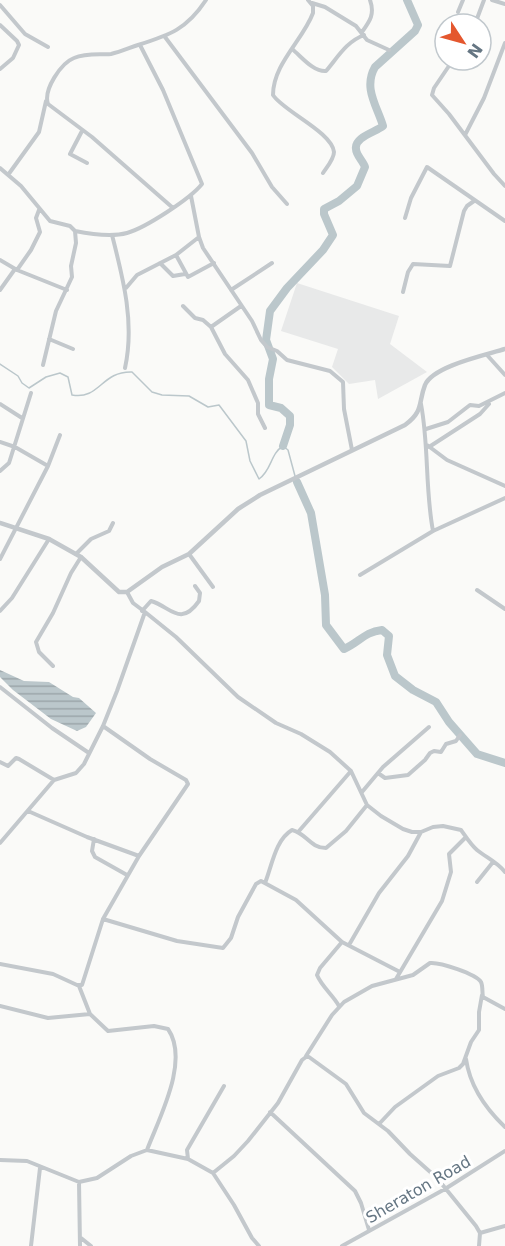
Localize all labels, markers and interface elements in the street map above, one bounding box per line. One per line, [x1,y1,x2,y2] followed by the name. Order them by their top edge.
[433,12,493,72] north arrow
[463,40,486,62] text: N
[362,1152,474,1227] street label: Sheraton Road

